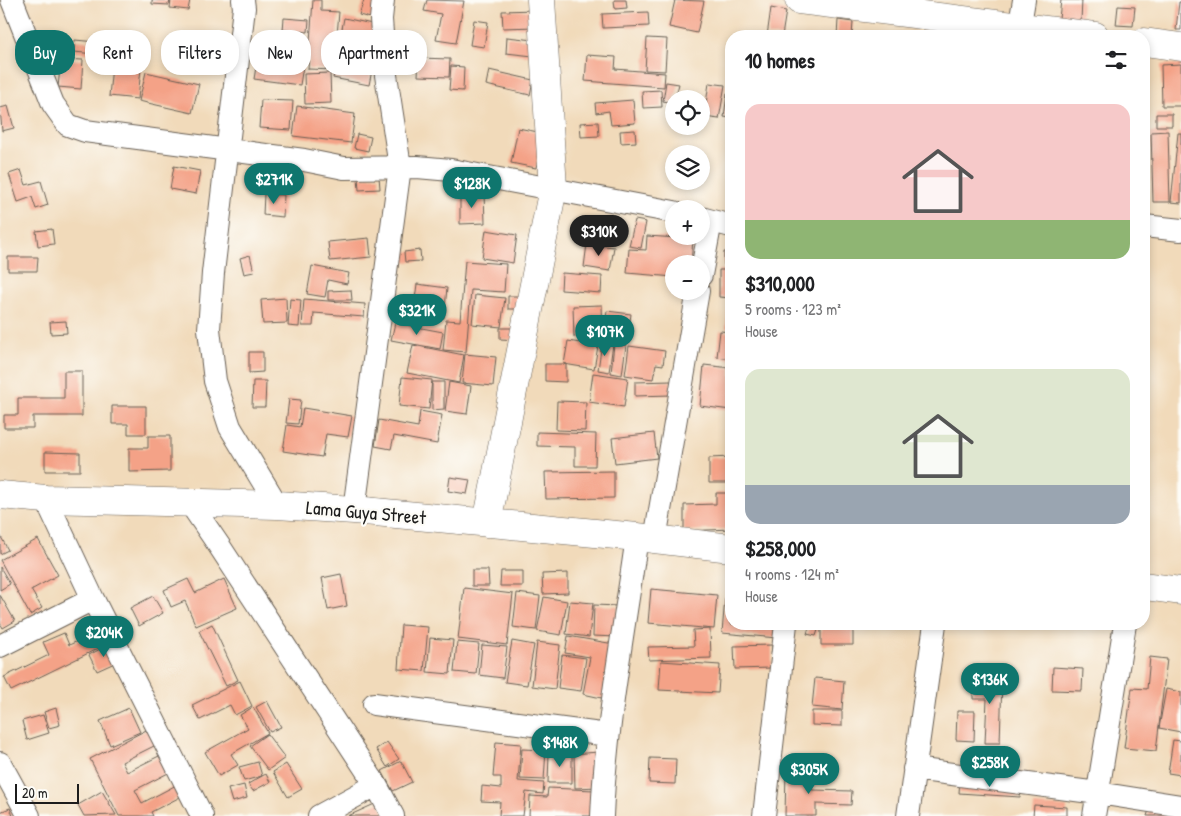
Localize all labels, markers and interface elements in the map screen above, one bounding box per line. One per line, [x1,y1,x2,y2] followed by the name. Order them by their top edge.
[15,30,75,75] chip: Buy
[85,30,151,75] chip: Rent
[161,30,239,75] chip: Filters
[249,30,311,75] chip: New
[321,30,427,75] chip: Apartment
[745,46,815,75] text: 10 homes
[1102,46,1130,74] icon: filters
[665,90,710,300] map controls
[665,90,710,135] button: locate
[893,136,983,226] icon: home
[665,145,710,190] button: layers
[239,162,309,205] pin: $271K
[437,166,507,209] pin: $128K
[255,168,293,190] text: $271K
[454,172,490,194] text: $128K
[665,200,710,245] button: +
[564,214,634,257] pin: $310K
[581,220,617,242] text: $310K
[665,255,710,300] button: −
[745,269,815,298] text: $310,000
[382,294,452,336] pin: $321K
[745,298,841,320] text: 5 rooms · 123 m²
[399,299,435,321] text: $321K
[570,314,640,357] pin: $107K
[586,320,624,342] text: $107K
[745,320,778,342] text: House
[893,401,983,491] icon: home
[305,494,427,530] street label: Lama Guya Street
[745,534,816,563] text: $258,000
[745,563,839,585] text: 4 rooms · 124 m²
[745,585,778,607] text: House
[69,616,139,658] pin: $204K
[85,621,123,643] text: $204K
[955,662,1025,705] pin: $136K
[972,668,1008,690] text: $136K
[525,726,595,768] pin: $148K
[542,731,578,753] text: $148K
[955,746,1025,788] pin: $258K
[971,751,1009,773] text: $258K
[774,752,844,795] pin: $305K
[790,758,828,780] text: $305K
[15,781,79,804] scale bar
[22,783,48,802] text: 20 m

